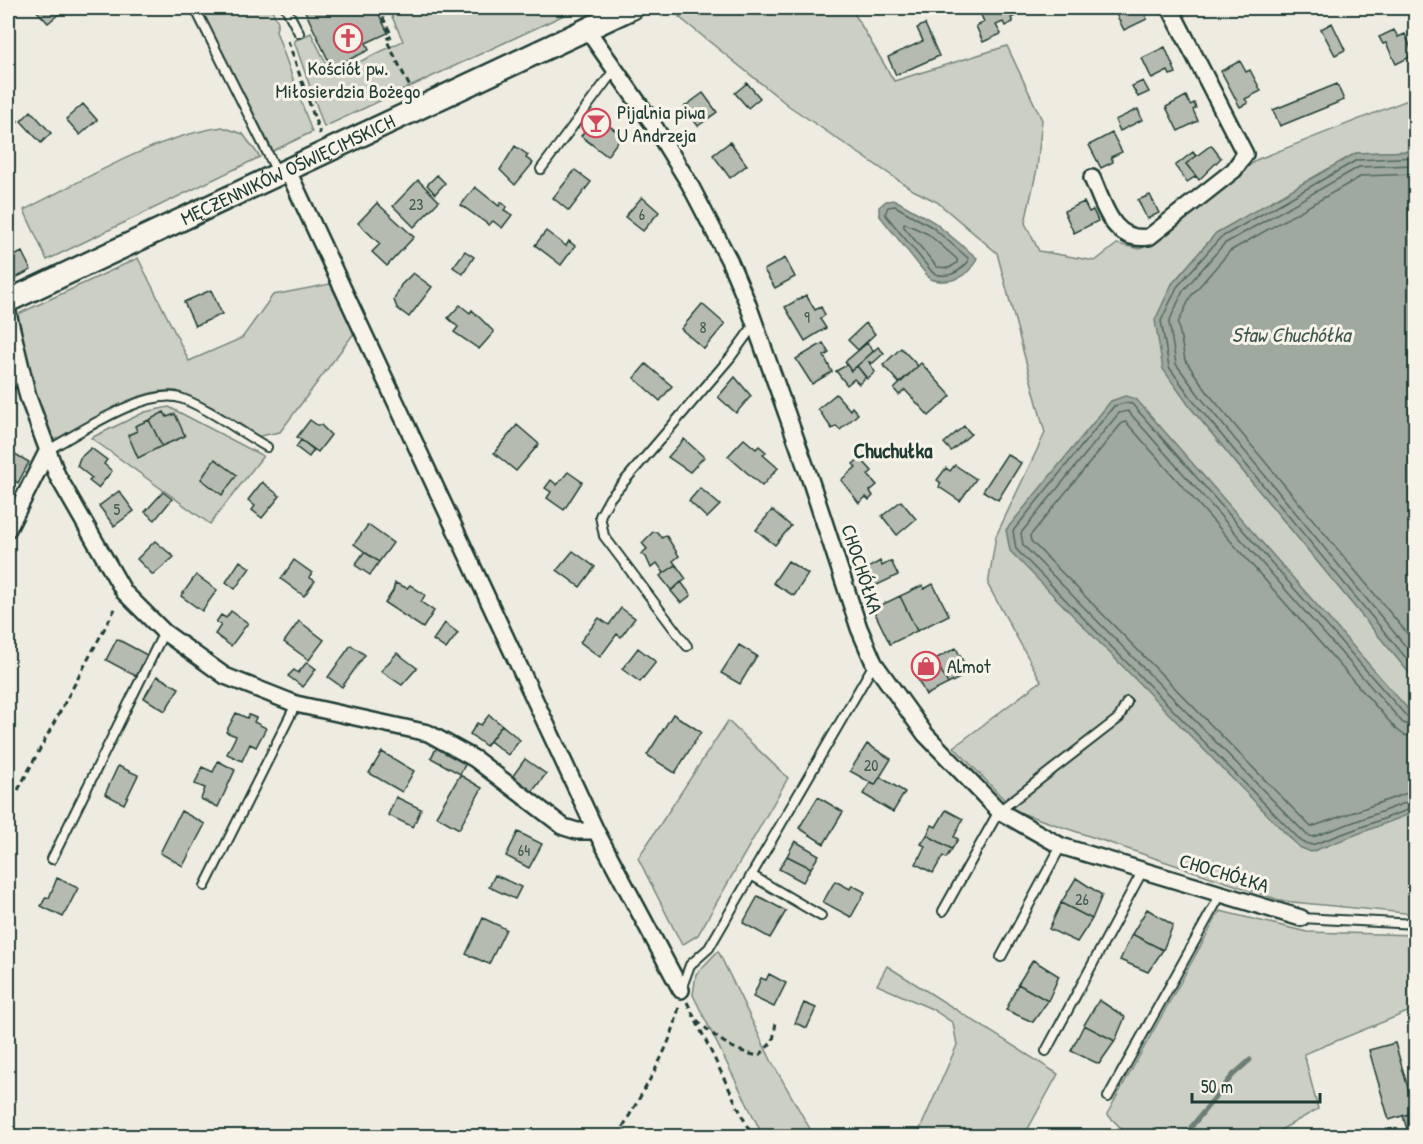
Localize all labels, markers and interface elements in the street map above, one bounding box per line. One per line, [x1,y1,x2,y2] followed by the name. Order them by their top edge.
[332,22,364,54] church icon: Kościół pw. Miłosierdzia Bożego
[276,54,420,104] place label: Kościół pw. Miłosierdzia Bożego
[617,98,705,148] place label: Pijalnia piwa U Andrzeja
[176,107,399,231] street label: MĘCZENNIKÓW OŚWIĘCIMSKICH
[580,107,612,139] bar icon: Pijalnia piwa U Andrzeja
[409,193,423,215] house number: 23
[639,203,645,225] house number: 6
[804,306,810,328] house number: 9
[700,316,707,338] house number: 8
[1232,320,1353,349] water label: Staw Chuchółka
[853,436,933,465] district label: Chuchułka
[114,498,121,520] house number: 5
[835,521,890,617] street label: CHOCHÓŁKA
[910,650,942,682] shop icon: Almot
[947,652,992,679] place label: Almot
[864,754,878,776] house number: 20
[518,839,530,861] house number: 64
[1176,846,1272,899] street label: CHOCHÓŁKA
[1075,888,1089,910] house number: 26
[1192,1066,1320,1104] scale bar
[1201,1074,1233,1099] text: 50 m

